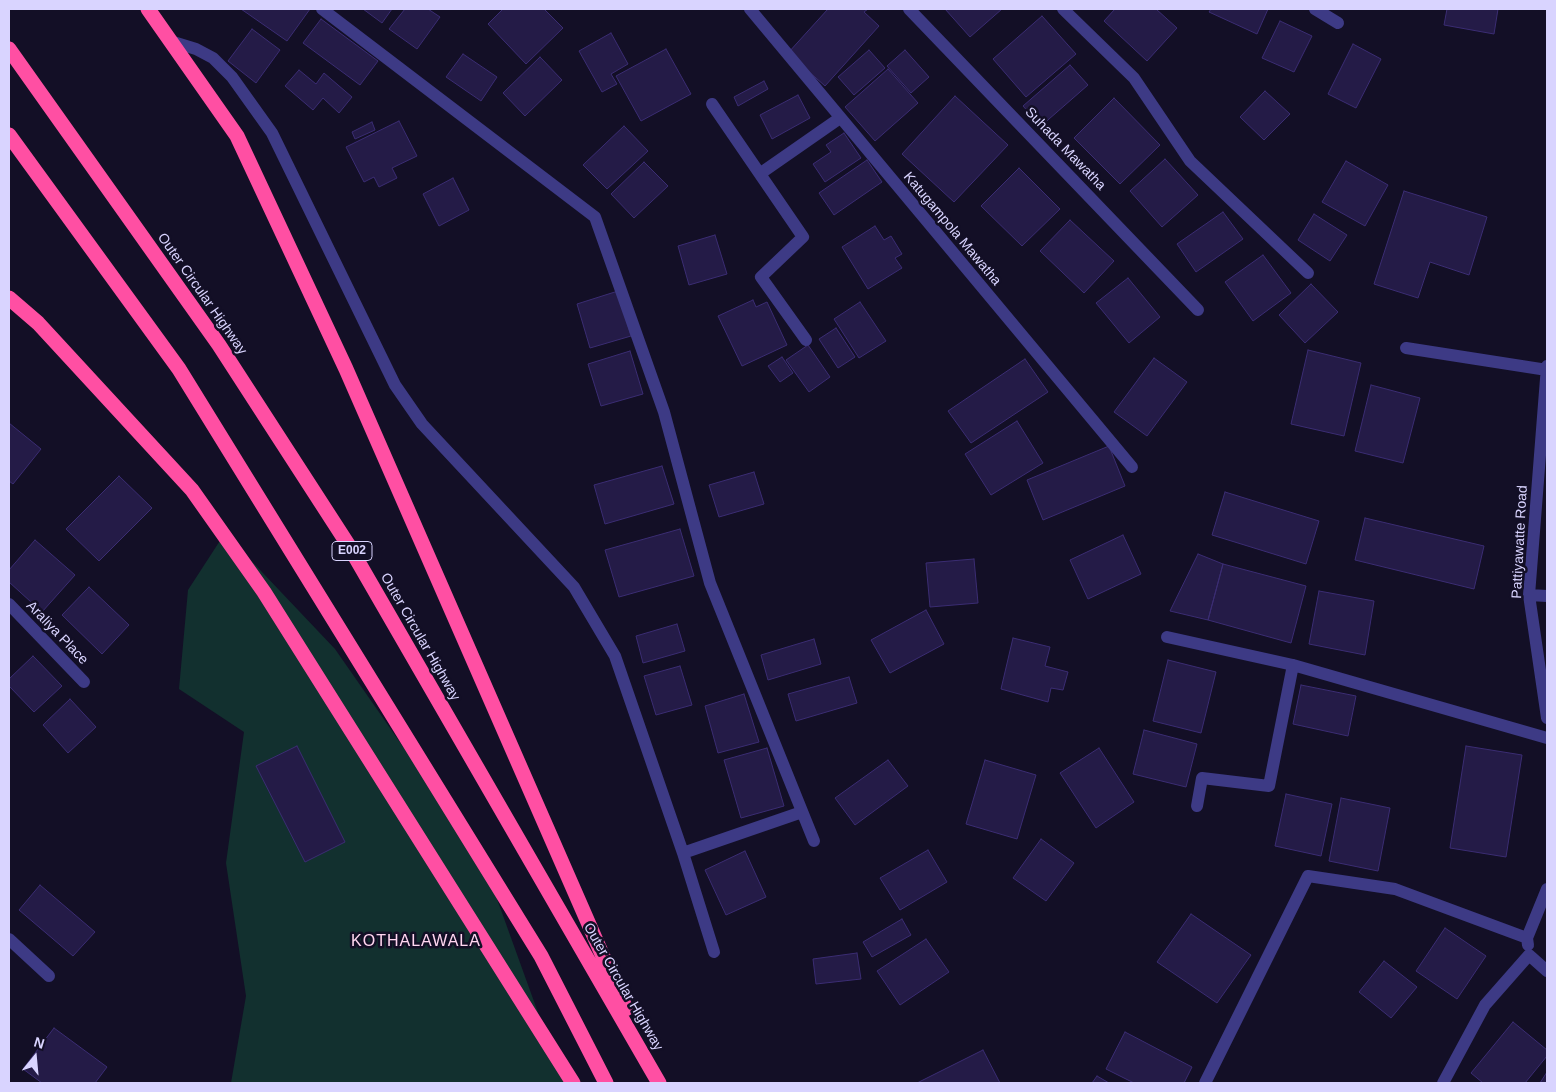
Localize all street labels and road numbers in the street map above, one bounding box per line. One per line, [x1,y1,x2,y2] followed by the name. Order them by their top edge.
[1021,104,1109,194] street label: Suhada Mawatha
[900,169,1004,289] street label: Katugampola Mawatha
[154,230,250,358] street label: Outer Circular Highway
[1509,485,1531,599] street label: Pattiyawatte Road
[332,542,372,560] road number: E002
[377,570,463,704] street label: Outer Circular Highway
[23,598,91,668] street label: Araliya Place
[580,920,666,1054] street label: Outer Circular Highway

